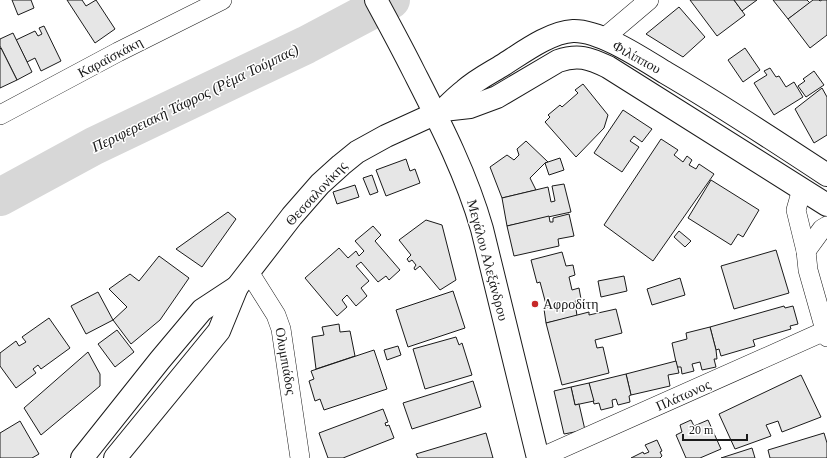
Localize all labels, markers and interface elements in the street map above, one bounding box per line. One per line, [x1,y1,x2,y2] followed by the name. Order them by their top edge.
[75,34,145,81] street label: Καραϊσκάκη
[610,38,663,77] street label: Φιλίππου
[88,41,301,157] water label: Περιφερειακή Τάφρος (Ρέμα Τούμπας)
[283,158,350,229] street label: Θεσσαλονίκης
[464,198,511,322] street label: Μεγάλου Αλεξάνδρου
[543,297,599,312] place label: Αφροδίτη
[530,299,540,309] marker: Αφροδίτη
[272,326,299,397] street label: Ολυμπιάδος
[654,377,713,414] street label: Πλάτωνος
[683,416,747,442] scale bar
[689,423,714,437] text: 20 m

